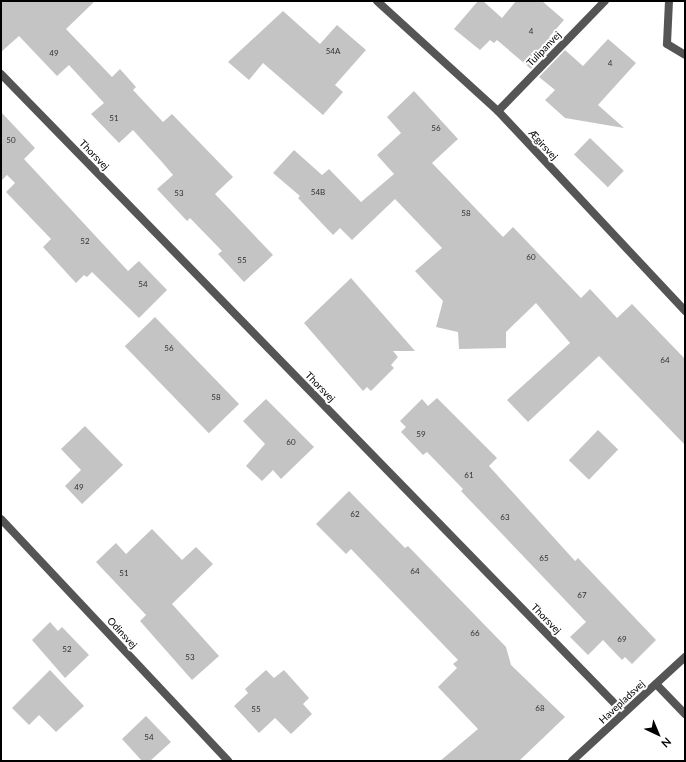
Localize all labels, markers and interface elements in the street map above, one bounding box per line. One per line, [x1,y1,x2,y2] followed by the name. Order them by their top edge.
[529,27,533,37] house number: 4
[524,29,564,69] street label: Tulipanvej
[326,47,340,57] house number: 54A
[49,49,59,59] house number: 49
[608,59,612,69] house number: 4
[109,114,119,124] house number: 51
[431,124,441,134] house number: 56
[526,127,560,163] street label: Ægirsvej
[6,136,16,146] house number: 50
[77,137,111,173] street label: Thorsvej
[311,188,325,198] house number: 54B
[174,189,184,199] house number: 53
[461,209,471,219] house number: 58
[80,237,90,247] house number: 52
[526,253,536,263] house number: 60
[237,256,247,266] house number: 55
[138,280,148,290] house number: 54
[164,344,174,354] house number: 56
[660,356,670,366] house number: 64
[303,369,337,405] street label: Thorsvej
[211,393,221,403] house number: 58
[416,430,426,440] house number: 59
[286,438,296,448] house number: 60
[464,471,474,481] house number: 61
[74,483,84,493] house number: 49
[350,510,360,520] house number: 62
[500,513,510,523] house number: 63
[539,554,549,564] house number: 65
[410,567,420,577] house number: 64
[119,569,129,579] house number: 51
[577,591,587,601] house number: 67
[529,601,563,637] street label: Thorsvej
[104,615,140,651] street label: Odinsvej
[470,629,480,639] house number: 66
[617,635,627,645] house number: 69
[62,645,72,655] house number: 52
[185,653,195,663] house number: 53
[597,678,647,726] street label: Havepladsvej
[535,704,545,714] house number: 68
[251,705,261,715] house number: 55
[638,714,678,754] north arrow
[144,733,154,743] house number: 54
[659,735,674,751] text: N

